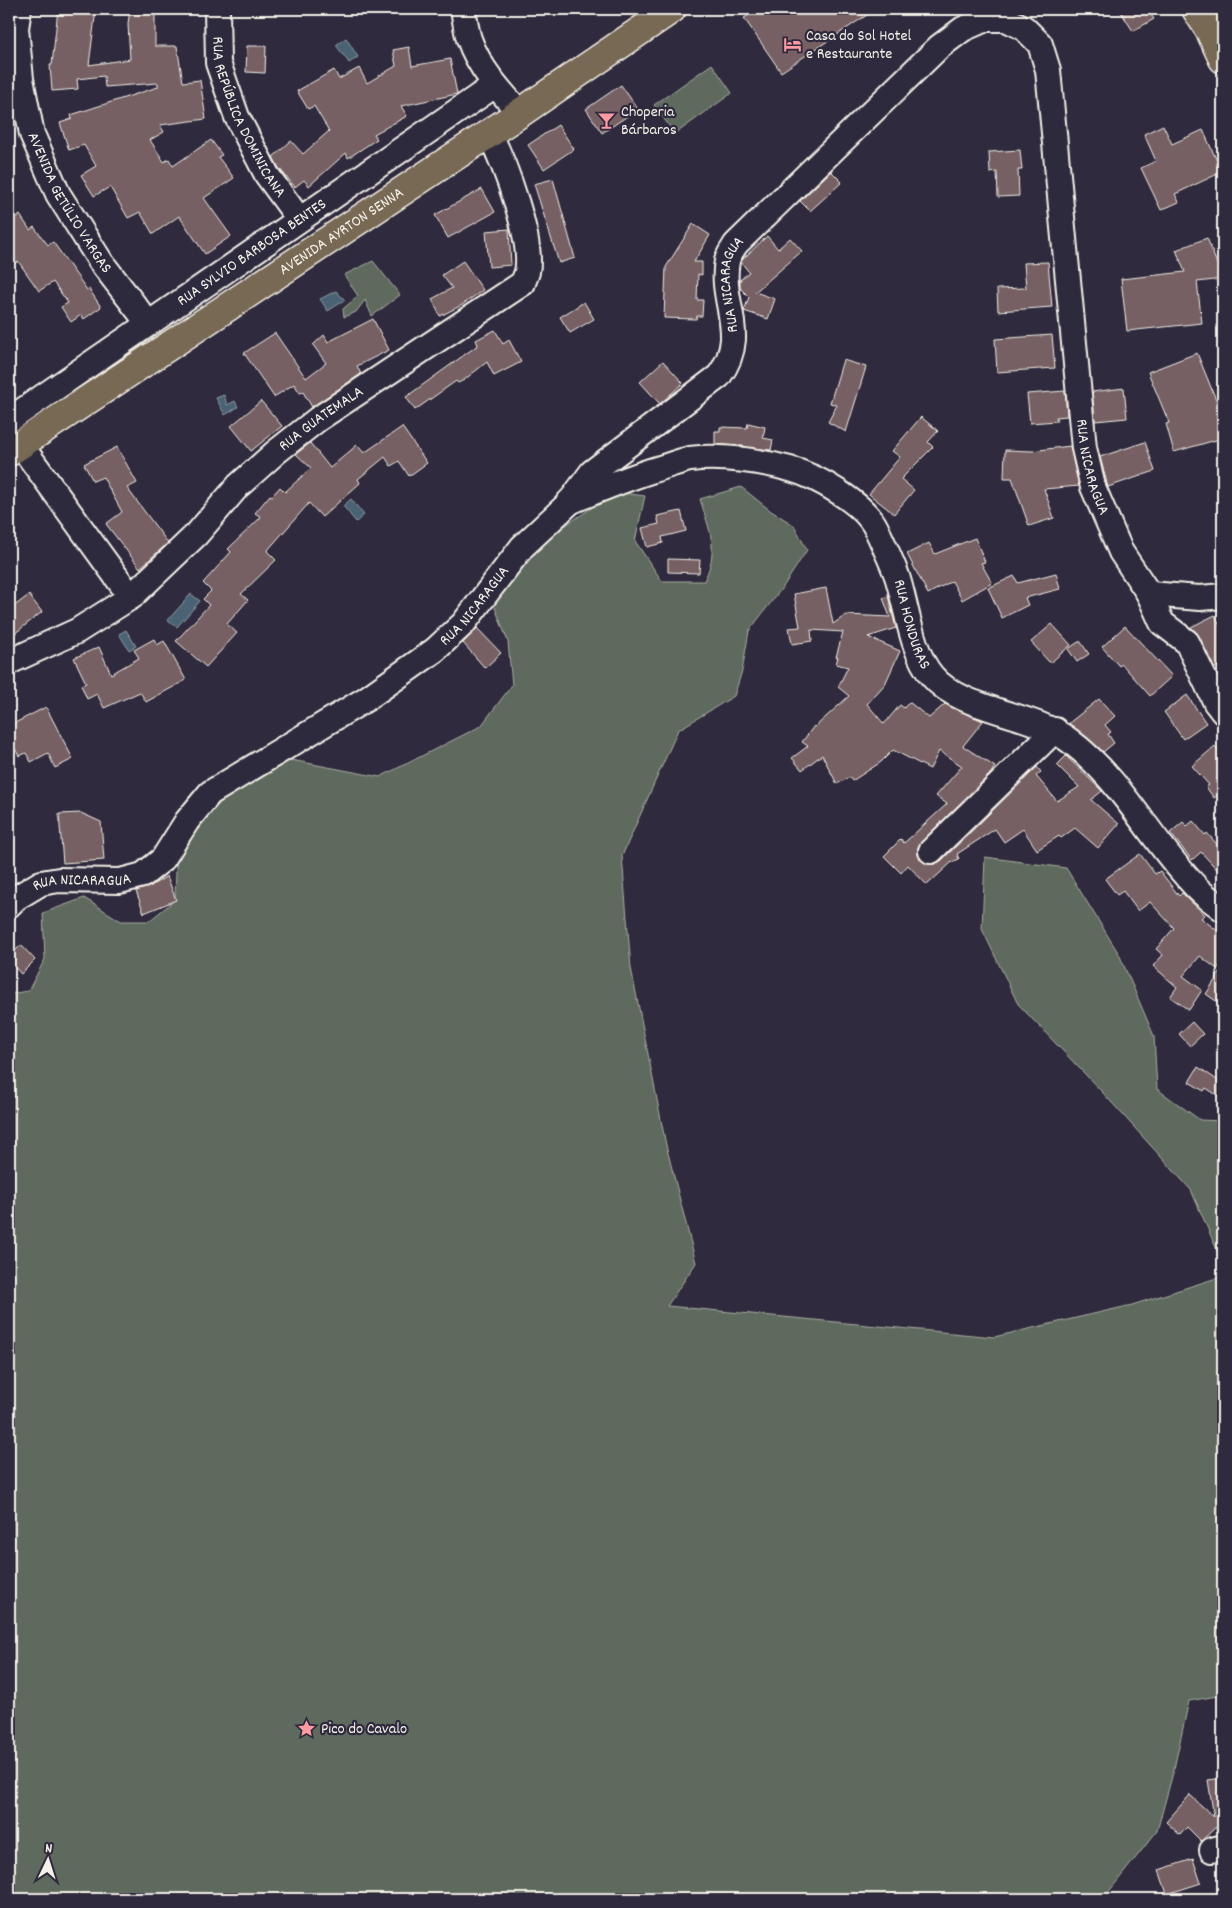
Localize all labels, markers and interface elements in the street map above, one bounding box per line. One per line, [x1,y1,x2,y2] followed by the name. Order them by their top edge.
[806,25,912,66] place label: Casa do Sol Hotel e Restaurante
[782,35,802,55] hotel icon: Casa do Sol Hotel e Restaurante
[206,36,292,203] street label: RUA REPÚBLICA DOMINICANA
[621,101,677,142] place label: Choperia Bárbaros
[597,111,617,131] bar icon: Choperia Bárbaros
[21,129,117,279] street label: AVENIDA GETÚLIO VARGAS
[274,181,409,281] street label: AVENIDA AYRTON SENNA
[173,193,331,312] street label: RUA SYLVIO BARBOSA BENTES
[714,231,749,333] street label: RUA NICARAGUA
[274,380,368,457] street label: RUA GUATEMALA
[1070,418,1115,519] street label: RUA NICARAGUA
[435,561,515,652] street label: RUA NICARAGUA
[887,577,936,674] street label: RUA HONDURAS
[28,867,134,897] street label: RUA NICARAGUA
[321,1718,407,1741] place label: Pico do Cavalo
[297,1719,317,1739] place icon: Pico do Cavalo
[22,1836,72,1886] north arrow
[45,1839,53,1859] text: N

